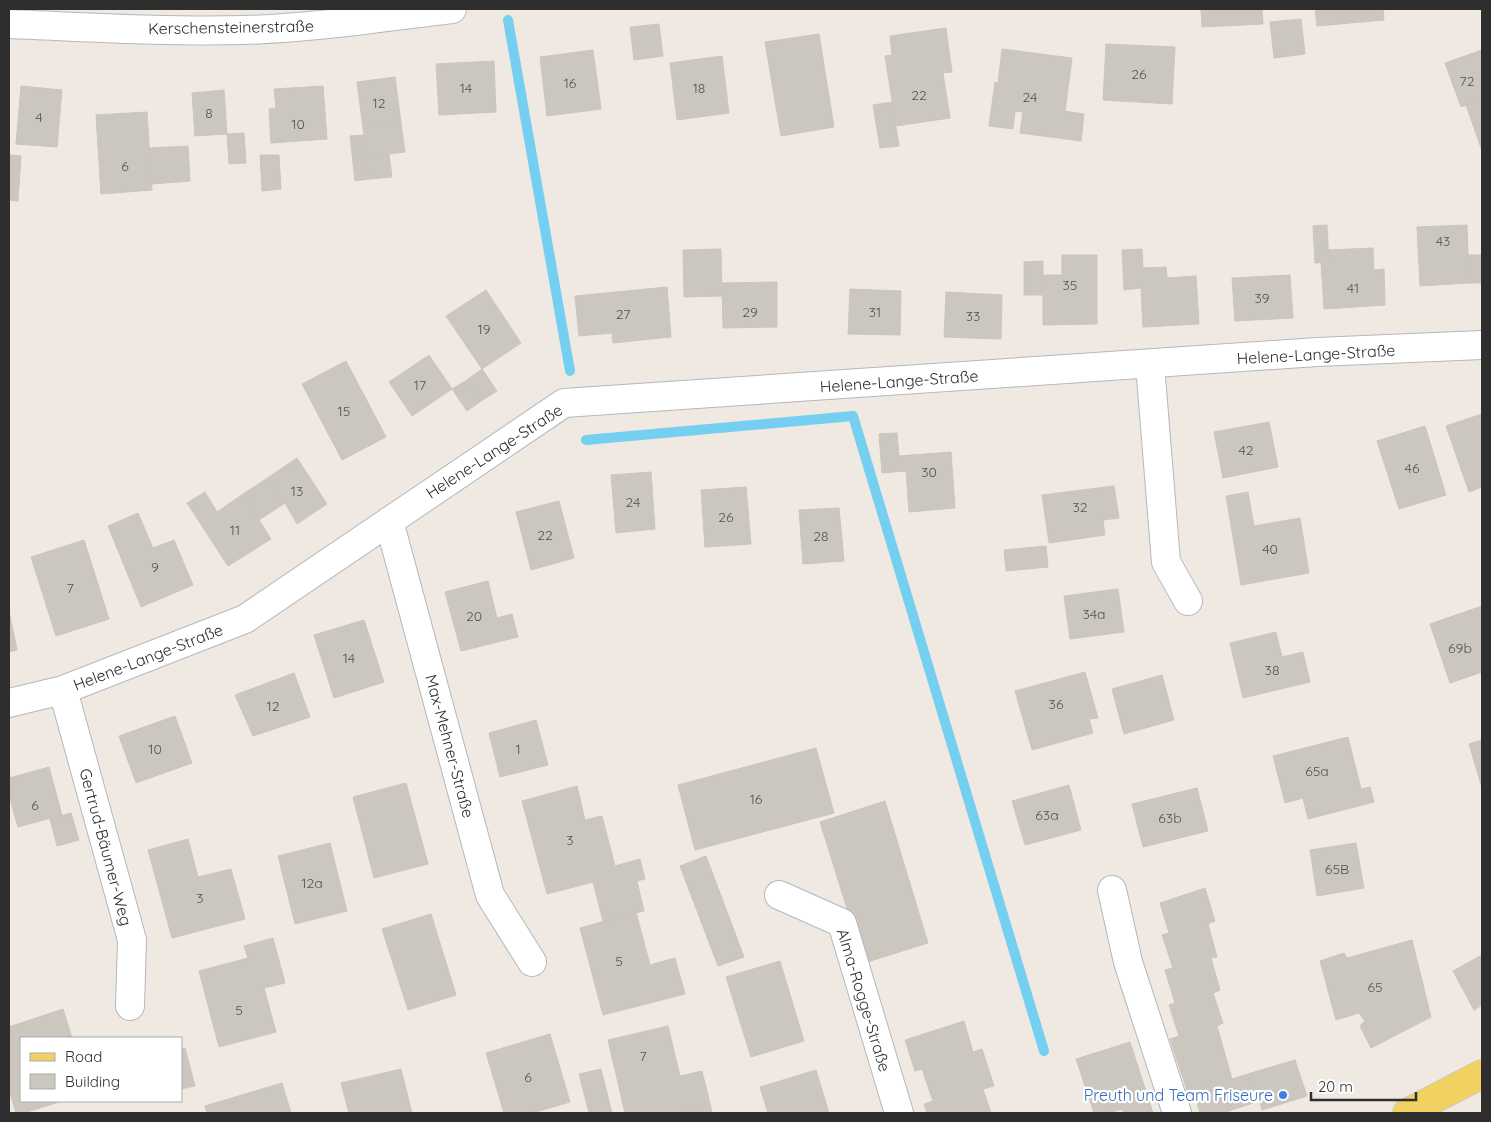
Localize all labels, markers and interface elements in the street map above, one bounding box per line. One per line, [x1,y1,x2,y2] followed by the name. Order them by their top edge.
[148,16,314,38] street label: Kerschensteinerstraße
[1131,65,1147,83] house number: 26
[1460,72,1475,90] house number: 72
[564,74,577,92] house number: 16
[460,79,472,97] house number: 14
[693,79,705,97] house number: 18
[911,86,927,104] house number: 22
[1023,88,1037,106] house number: 24
[373,94,386,112] house number: 12
[205,104,213,122] house number: 8
[35,108,43,126] house number: 4
[291,115,305,133] house number: 10
[121,157,129,175] house number: 6
[1436,232,1450,250] house number: 43
[1063,276,1077,294] house number: 35
[1347,279,1359,297] house number: 41
[1254,289,1270,307] house number: 39
[742,303,758,321] house number: 29
[869,303,881,321] house number: 31
[616,305,630,323] house number: 27
[966,307,980,325] house number: 33
[478,320,491,338] house number: 19
[1236,340,1396,368] street label: Helene-Lange-Straße
[819,365,979,397] street label: Helene-Lange-Straße
[414,376,426,394] house number: 17
[422,399,566,503] street label: Helene-Lange-Straße
[338,402,350,420] house number: 15
[1238,441,1254,459] house number: 42
[1405,459,1420,477] house number: 46
[921,463,937,481] house number: 30
[291,482,303,500] house number: 13
[626,493,640,511] house number: 24
[1072,498,1088,516] house number: 32
[718,508,734,526] house number: 26
[230,521,240,539] house number: 11
[537,526,553,544] house number: 22
[813,527,829,545] house number: 28
[1262,540,1278,558] house number: 40
[151,558,159,576] house number: 9
[66,579,74,597] house number: 7
[1082,605,1106,623] house number: 34a
[466,607,482,625] house number: 20
[70,619,226,695] street label: Helene-Lange-Straße
[1448,639,1472,657] house number: 69b
[343,649,355,667] house number: 14
[1265,661,1279,679] house number: 38
[421,672,479,820] street label: Max-Mehner-Straße
[1049,695,1064,713] house number: 36
[267,697,280,715] house number: 12
[148,740,162,758] house number: 10
[515,740,521,758] house number: 1
[1305,762,1329,780] house number: 65a
[75,766,137,928] street label: Gertrud-Bäumer-Weg
[750,790,763,808] house number: 16
[31,796,39,814] house number: 6
[1035,806,1059,824] house number: 63a
[1158,809,1182,827] house number: 63b
[566,831,574,849] house number: 3
[1325,860,1349,878] house number: 65B
[301,874,323,892] house number: 12a
[196,889,204,907] house number: 3
[833,926,895,1074] street label: Alma-Rogge-Straße
[615,952,623,970] house number: 5
[1367,978,1383,996] house number: 65
[235,1001,243,1019] house number: 5
[20,1037,182,1102] legend
[65,1047,102,1066] text: Road
[639,1047,647,1065] house number: 7
[524,1068,532,1086] house number: 6
[1311,1070,1416,1102] scale bar
[65,1072,120,1091] text: Building
[1318,1077,1353,1096] text: 20 m
[1084,1085,1273,1105] place label: Preuth und Team Friseure
[1277,1089,1289,1101] marker: Preuth und Team Friseure

